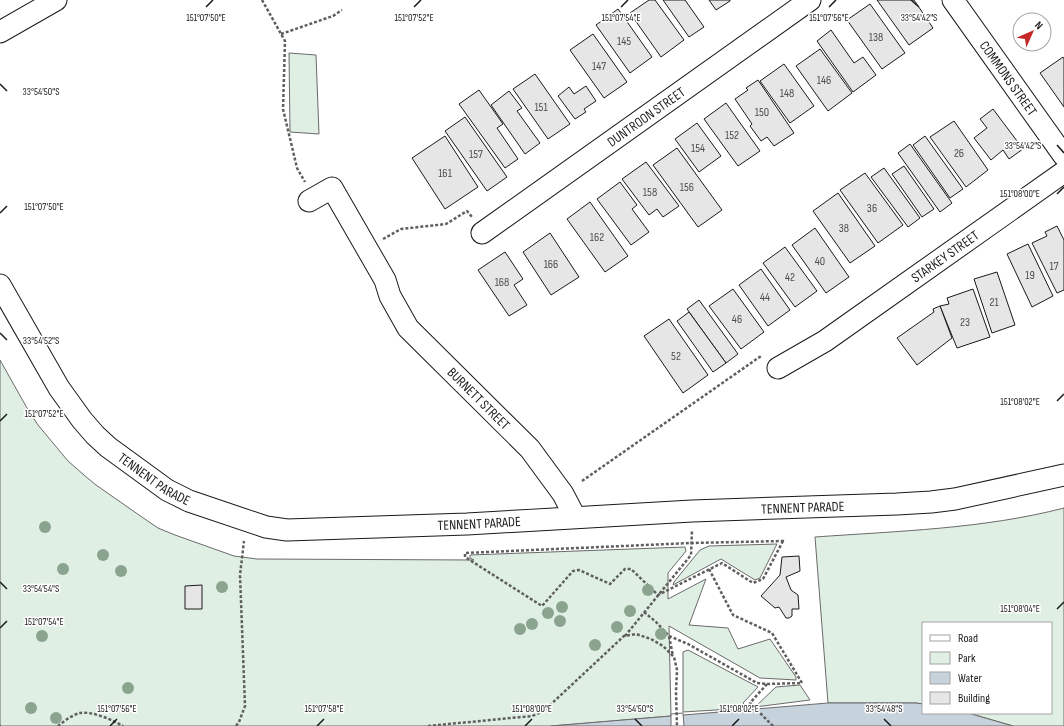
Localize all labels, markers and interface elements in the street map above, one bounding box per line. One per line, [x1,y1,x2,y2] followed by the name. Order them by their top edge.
[186,12,226,24] text: 151°07'50"E
[395,12,434,24] text: 151°07'52"E
[601,12,641,24] text: 151°07'54"E
[809,12,849,24] text: 151°07'56"E
[901,12,937,24] text: 33°54'42"S
[1012,12,1052,52] north arrow
[1032,19,1045,32] text: N
[869,30,883,45] house number: 138
[617,34,631,49] house number: 145
[976,37,1041,119] street label: COMMONS STREET
[592,59,606,74] house number: 147
[817,73,831,88] house number: 146
[604,83,688,150] street label: DUNTROON STREET
[23,86,59,98] text: 33°54'50"S
[780,86,794,101] house number: 148
[534,100,548,115] house number: 151
[755,105,769,120] house number: 150
[725,128,739,143] house number: 152
[1005,140,1041,152] text: 33°54'42"S
[691,141,705,156] house number: 154
[954,146,964,161] house number: 26
[469,147,483,162] house number: 157
[438,166,453,181] house number: 161
[680,180,694,195] house number: 156
[643,185,657,200] house number: 158
[1000,188,1040,200] text: 151°08'00"E
[24,201,64,213] text: 151°07'50"E
[867,201,877,216] house number: 36
[839,221,849,236] house number: 38
[908,226,982,286] street label: STARKEY STREET
[590,230,604,245] house number: 162
[815,254,825,269] house number: 40
[544,257,558,272] house number: 166
[1050,259,1059,274] house number: 17
[1025,268,1035,283] house number: 19
[785,270,795,285] house number: 42
[495,275,509,290] house number: 168
[760,290,770,305] house number: 44
[989,295,999,310] house number: 21
[732,312,742,327] house number: 46
[960,315,970,330] house number: 23
[23,335,59,347] text: 33°54'52"S
[671,349,681,364] house number: 52
[444,364,514,433] street label: BURNETT STREET
[1000,396,1040,408] text: 151°08'02"E
[25,408,64,420] text: 151°07'52"E
[115,449,193,509] street label: TENNENT PARADE
[761,497,845,517] street label: TENNENT PARADE
[437,512,521,533] street label: TENNENT PARADE
[23,583,59,595] text: 33°54'54"S
[1000,603,1040,615] text: 151°08'04"E
[24,616,64,628] text: 151°07'54"E
[922,622,1052,714] legend
[958,631,978,646] text: Road
[958,651,976,666] text: Park
[958,671,982,686] text: Water
[958,691,990,706] text: Building
[97,703,137,715] text: 151°07'56"E
[304,703,344,715] text: 151°07'58"E
[512,703,552,715] text: 151°08'00"E
[617,703,653,715] text: 33°54'50"S
[719,703,759,715] text: 151°08'02"E
[866,703,902,715] text: 33°54'48"S

